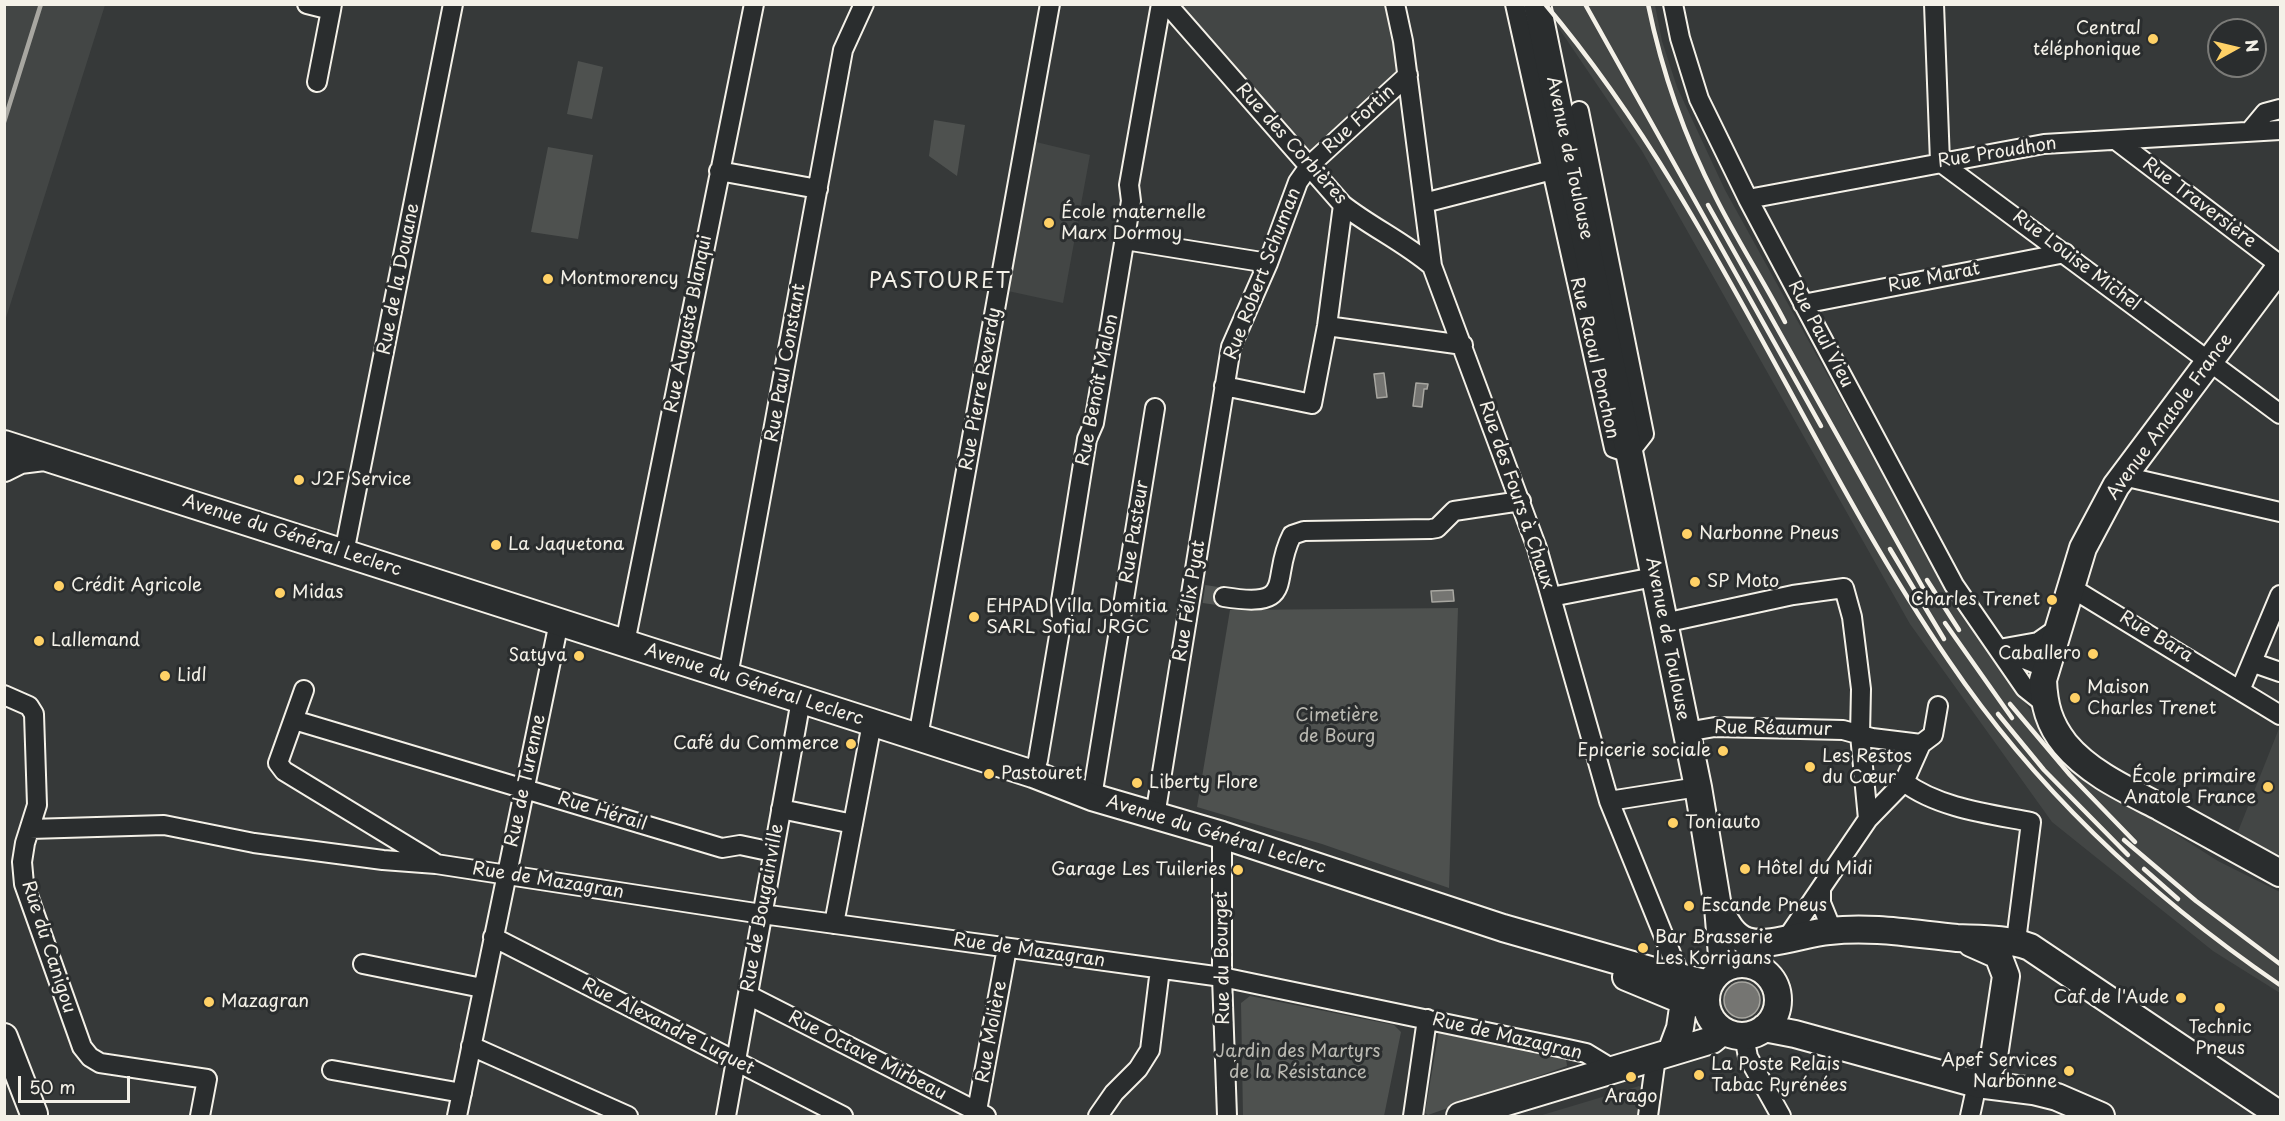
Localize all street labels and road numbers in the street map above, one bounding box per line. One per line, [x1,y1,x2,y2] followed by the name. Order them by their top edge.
[1541,74,1597,242] street label: Avenue de Toulouse
[1231,79,1351,209] street label: Rue des Corbières
[1318,81,1400,159] street label: Rue Fortin
[1936,133,2058,173] street label: Rue Proudhon
[2138,153,2260,253] street label: Rue Traversière
[1220,185,1306,363] street label: Rue Robert Schuman
[374,201,424,357] street label: Rue de la Douane
[2008,206,2144,316] street label: Rue Louise Michel
[661,233,717,415] street label: Rue Auguste Blanqui
[1886,258,1982,298] street label: Rue Marat
[1565,275,1623,441] street label: Rue Raoul Ponchon
[1783,277,1857,391] street label: Rue Paul Vieu
[761,282,811,444] street label: Rue Paul Constant
[956,306,1006,472] street label: Rue Pierre Reverdy
[1073,312,1123,468] street label: Rue Benoît Malon
[2103,330,2237,504] street label: Avenue Anatole France
[1474,398,1558,592] street label: Rue des Fours à Chaux
[1116,479,1154,585] street label: Rue Pasteur
[180,490,404,582] street label: Avenue du Général Leclerc
[1170,539,1210,663] street label: Rue Félix Pyat
[1641,555,1693,723] street label: Avenue de Toulouse
[2115,607,2197,667] street label: Rue Bara
[642,639,866,731] street label: Avenue du Général Leclerc
[501,713,551,849] street label: Rue de Turenne
[1714,717,1832,741] street label: Rue Réaumur
[555,788,649,836] street label: Rue Hérail
[1104,791,1328,879] street label: Avenue du Général Leclerc
[738,822,788,994] street label: Rue de Bougainville
[471,858,625,904] street label: Rue de Mazagran
[16,878,80,1016] street label: Rue du Canigou
[1211,891,1235,1025] street label: Rue du Bourget
[952,930,1106,972] street label: Rue de Mazagran
[578,974,758,1080] street label: Rue Alexandre Luquet
[972,979,1012,1085] street label: Rue Molière
[784,1007,950,1105] street label: Rue Octave Mirbeau
[1430,1009,1584,1065] street label: Rue de Mazagran

